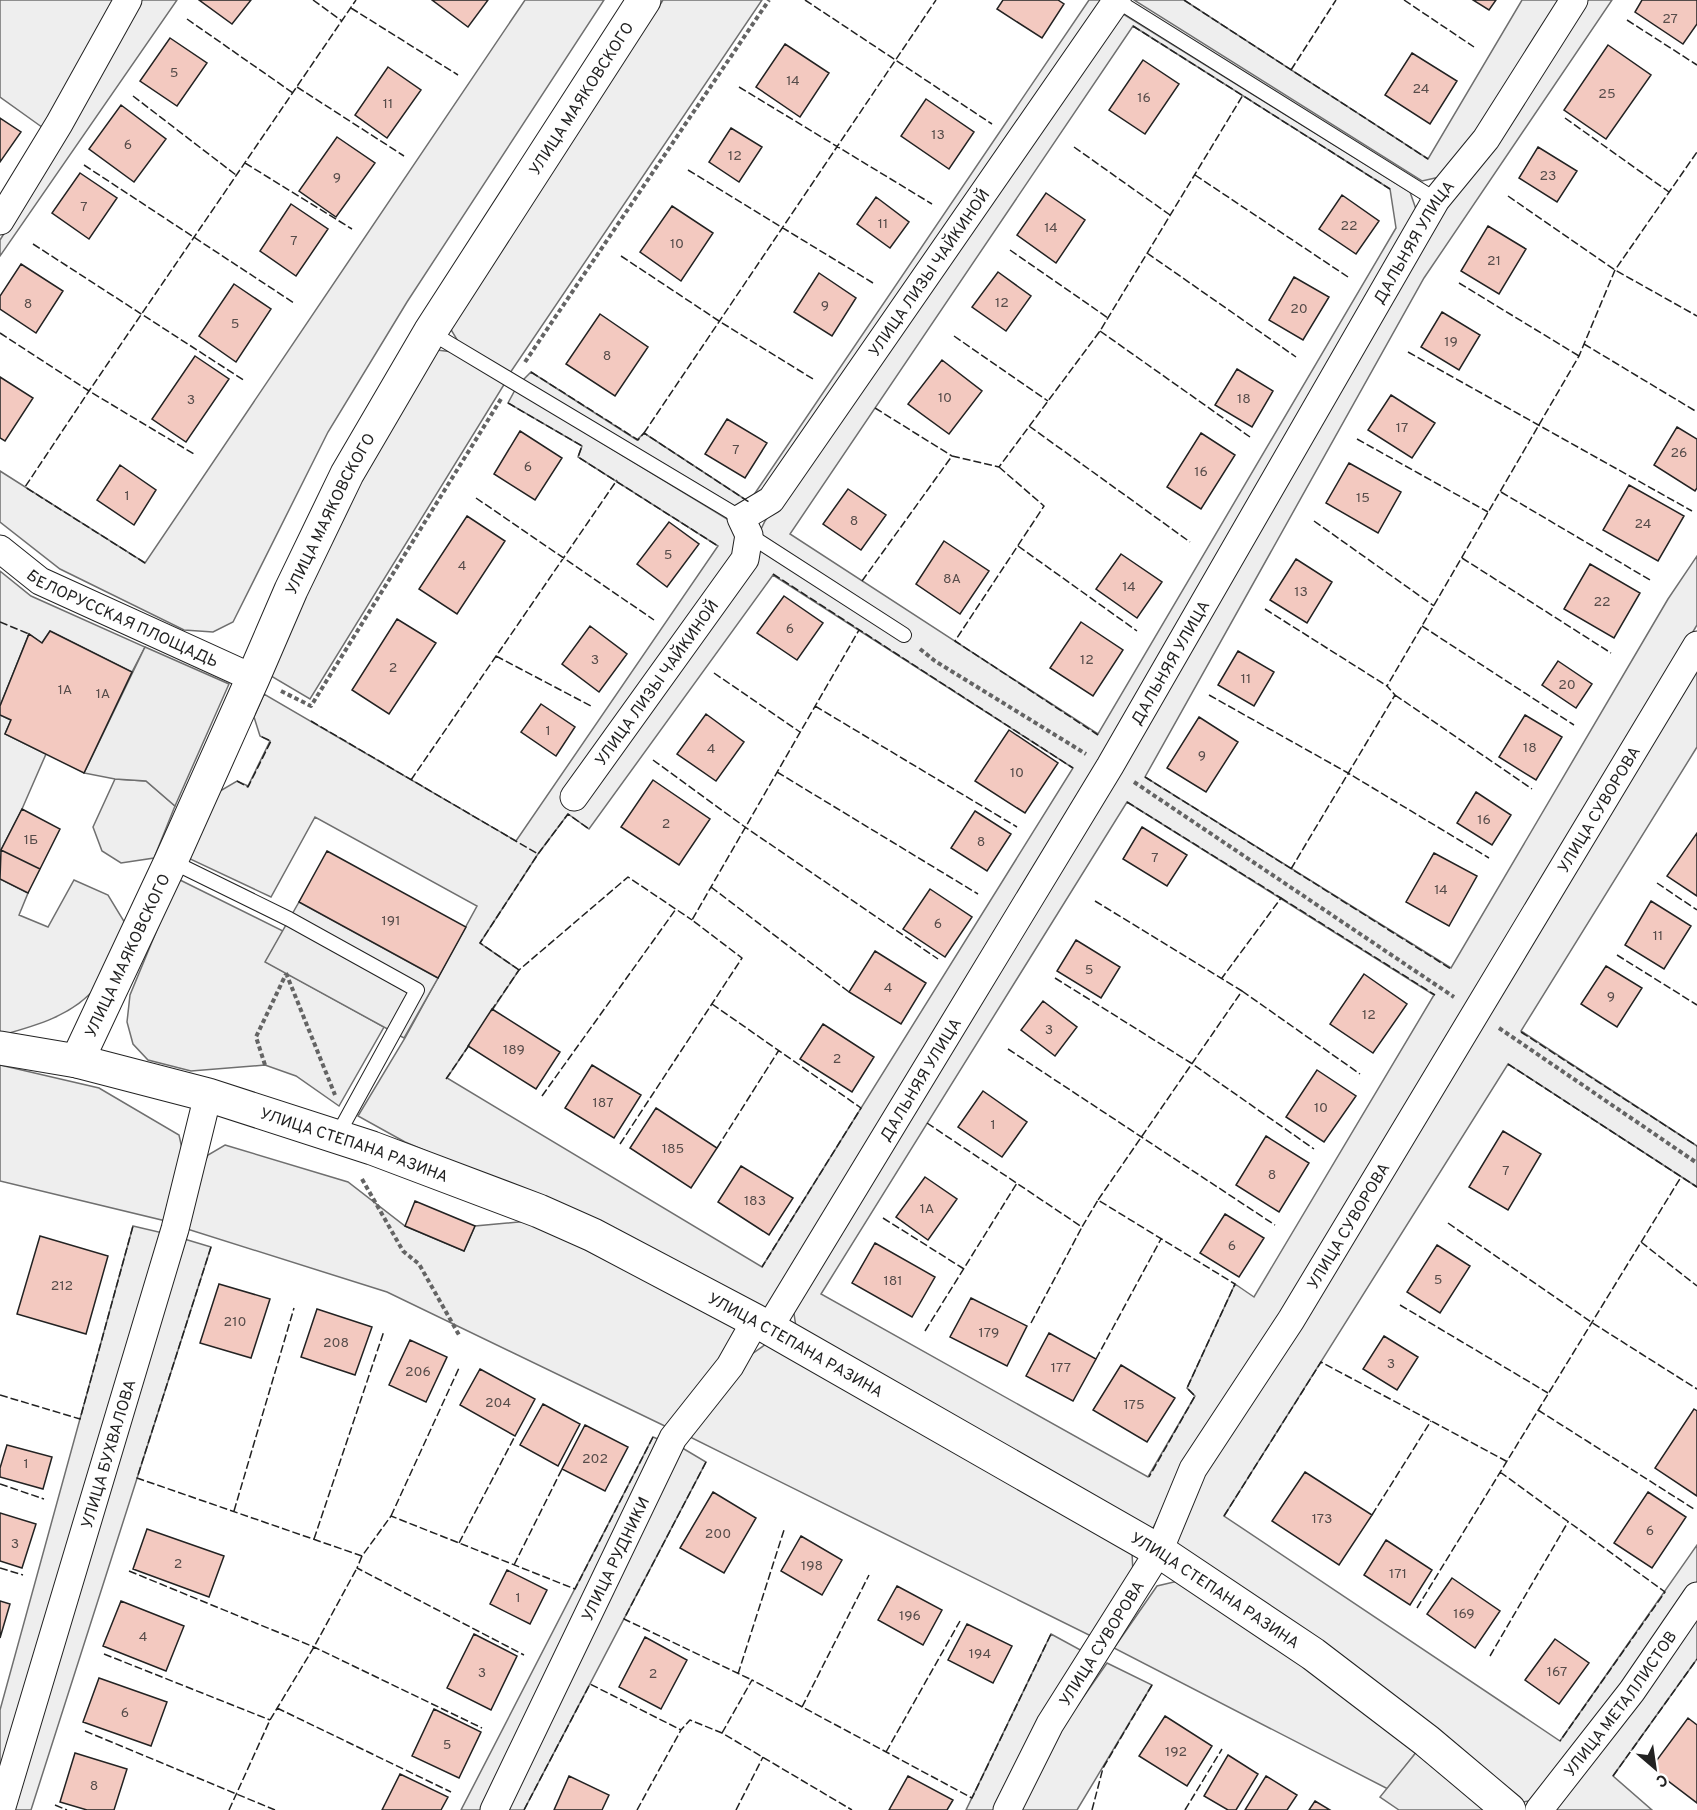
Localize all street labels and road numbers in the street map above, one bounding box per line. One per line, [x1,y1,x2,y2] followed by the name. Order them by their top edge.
[526,19,639,180] street label: УЛИЦА МАЯКОВСКОГО
[1370,177,1460,308] street label: ДАЛЬНЯЯ УЛИЦА
[865,185,995,361] street label: УЛИЦА ЛИЗЫ ЧАЙКИНОЙ
[282,430,381,598] street label: УЛИЦА МАЯКОВСКОГО
[22,566,221,673] street label: БЕЛОРУССКАЯ ПЛОЩАДЬ
[592,596,724,770] street label: УЛИЦА ЛИЗЫ ЧАЙКИНОЙ
[1128,597,1215,729] street label: ДАЛЬНЯЯ УЛИЦА
[1554,743,1646,877] street label: УЛИЦА СУВОРОВА
[82,871,176,1041] street label: УЛИЦА МАЯКОВСКОГО
[877,1015,967,1146] street label: ДАЛЬНЯЯ УЛИЦА
[257,1105,451,1188] street label: УЛИЦА СТЕПАНА РАЗИНА
[1304,1160,1395,1293] street label: УЛИЦА СУВОРОВА
[704,1289,886,1403] street label: УЛИЦА СТЕПАНА РАЗИНА
[78,1377,141,1531] street label: УЛИЦА БУХВАЛОВА
[578,1494,655,1625] street label: УЛИЦА РУДНИКИ
[1126,1529,1303,1654] street label: УЛИЦА СТЕПАНА РАЗИНА
[1056,1578,1150,1710] street label: УЛИЦА СУВОРОВА
[1558,1627,1680,1781] street label: УЛИЦА МЕТАЛЛИСТОВ

